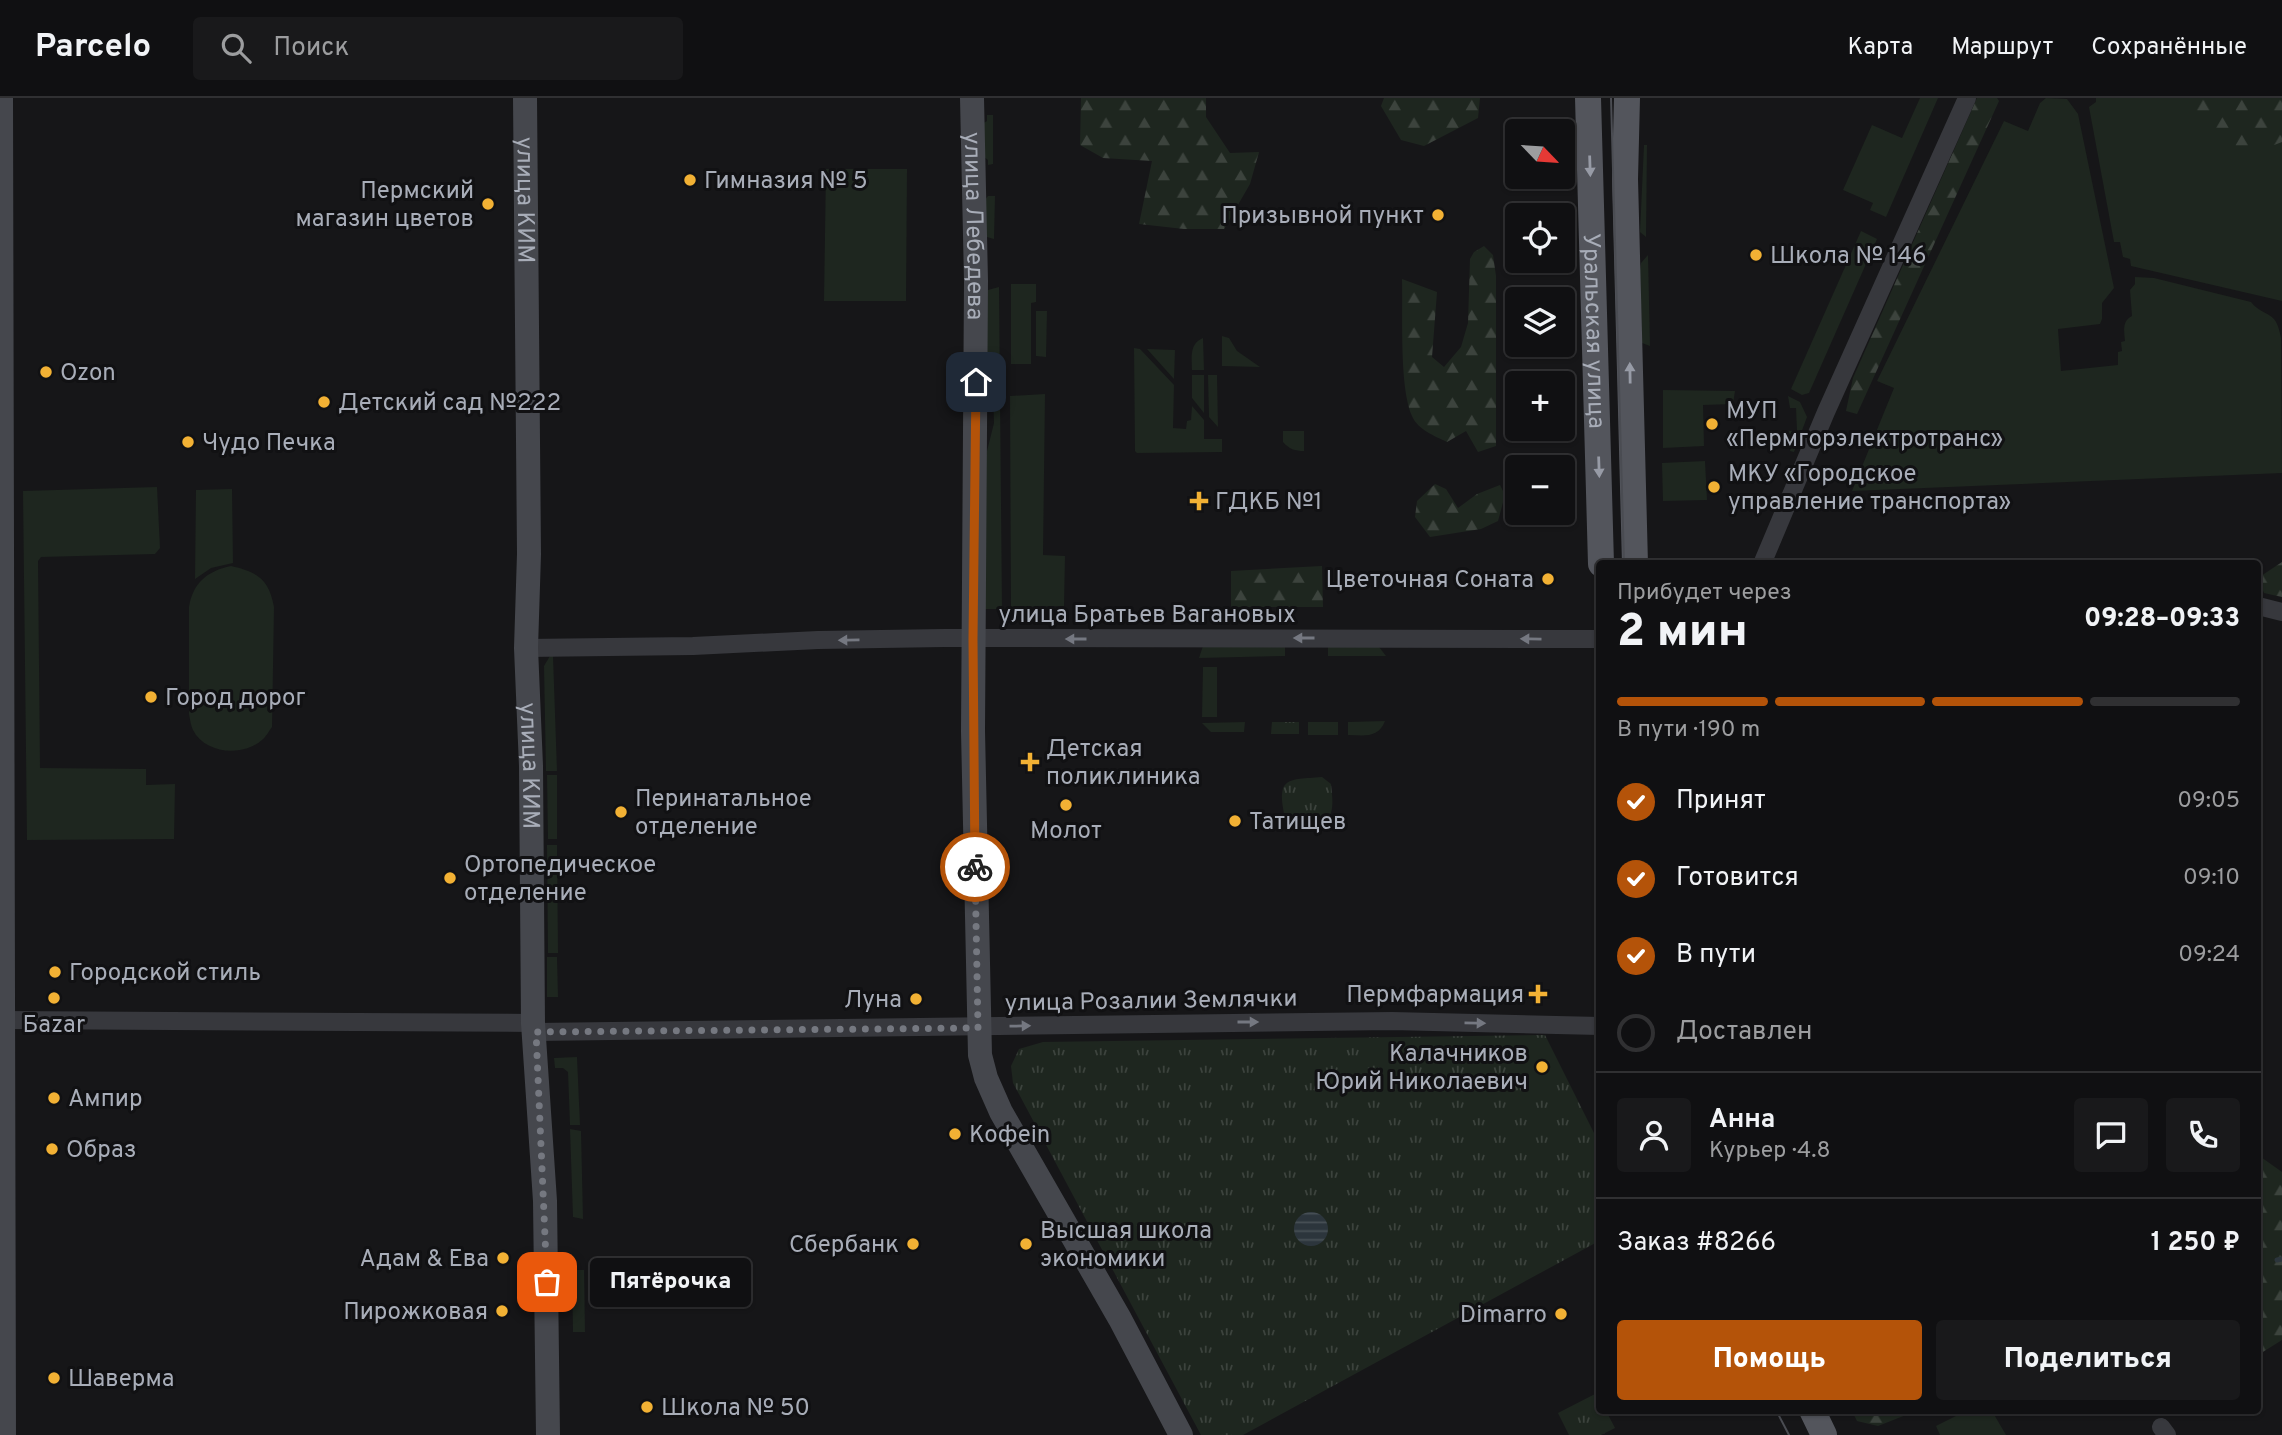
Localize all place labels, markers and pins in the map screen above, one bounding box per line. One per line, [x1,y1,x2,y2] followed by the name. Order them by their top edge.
[704,167,868,197] place label: Гимназия № 5
[682,172,698,188] marker: Гимназия № 5
[295,177,474,235] place label: Пермский магазин цветов
[480,196,496,212] marker: Пермский магазин цветов
[1221,202,1424,232] place label: Призывной пункт
[1430,207,1446,223] marker: Призывной пункт
[1770,242,1926,272] place label: Школа № 146
[1748,247,1764,263] marker: Школа № 146
[946,352,1006,412] pin
[60,359,116,389] place label: Ozon
[38,364,54,380] marker: Ozon
[338,389,561,419] place label: Детский сад №222
[316,394,332,410] marker: Детский сад №222
[1726,397,2003,455] place label: МУП «Пермгорэлектротранс»
[1704,416,1720,432] marker: МУП «Пермгорэлектротранс»
[202,429,336,459] place label: Чудо Печка
[180,434,196,450] marker: Чудо Печка
[1728,460,2011,518] place label: МКУ «Городское управление транспорта»
[1706,479,1722,495] marker: МКУ «Городское управление транспорта»
[1215,488,1323,518] place label: ГДКБ №1
[1189,491,1209,511] marker: ГДКБ №1
[1326,566,1534,596] place label: Цветочная Соната
[1540,571,1556,587] marker: Цветочная Соната
[165,684,306,714] place label: Город дорог
[143,689,159,705] marker: Город дорог
[1046,735,1200,793] place label: Детская поликлиника
[1020,752,1040,772] marker: Детская поликлиника
[635,785,812,843] place label: Перинатальное отделение
[1058,797,1074,813] marker: Молот
[613,804,629,820] marker: Перинатальное отделение
[1249,808,1346,838] place label: Татищев
[1227,813,1243,829] marker: Татищев
[1030,817,1102,847] place label: Молот
[464,851,656,909] place label: Ортопедическое отделение
[442,870,458,886] marker: Ортопедическое отделение
[69,959,261,989] place label: Городской стиль
[47,964,63,980] marker: Городской стиль
[1346,981,1524,1011] place label: Пермфармация
[844,986,902,1016] place label: Луна
[1530,986,1546,1002] marker: Пермфармация
[46,990,62,1006] marker: Бazar
[908,991,924,1007] marker: Луна
[23,1011,85,1041] place label: Бazar
[1315,1040,1528,1098] place label: Калачников Юрий Николаевич
[1534,1059,1550,1075] marker: Калачников Юрий Николаевич
[68,1085,143,1115] place label: Ампир
[46,1090,62,1106] marker: Ампир
[969,1121,1050,1151] place label: Кофеin
[947,1126,963,1142] marker: Кофеin
[66,1136,137,1166] place label: Образ
[44,1141,60,1157] marker: Образ
[1040,1217,1212,1275] place label: Высшая школа экономики
[789,1231,899,1261] place label: Сбербанк
[905,1236,921,1252] marker: Сбербанк
[1018,1236,1034,1252] marker: Высшая школа экономики
[360,1245,489,1275] place label: Адам & Ева
[495,1250,511,1266] marker: Адам & Ева
[517,1252,577,1312] pin
[589,1258,750,1306] callout: Пятёрочка
[343,1298,488,1328] place label: Пирожковая
[1460,1301,1547,1331] place label: Dimarro
[494,1303,510,1319] marker: Пирожковая
[1553,1306,1569,1322] marker: Dimarro
[68,1365,174,1395] place label: Шаверма
[46,1370,62,1386] marker: Шаверма
[661,1394,810,1424] place label: Школа № 50
[639,1399,655,1415] marker: Школа № 50

